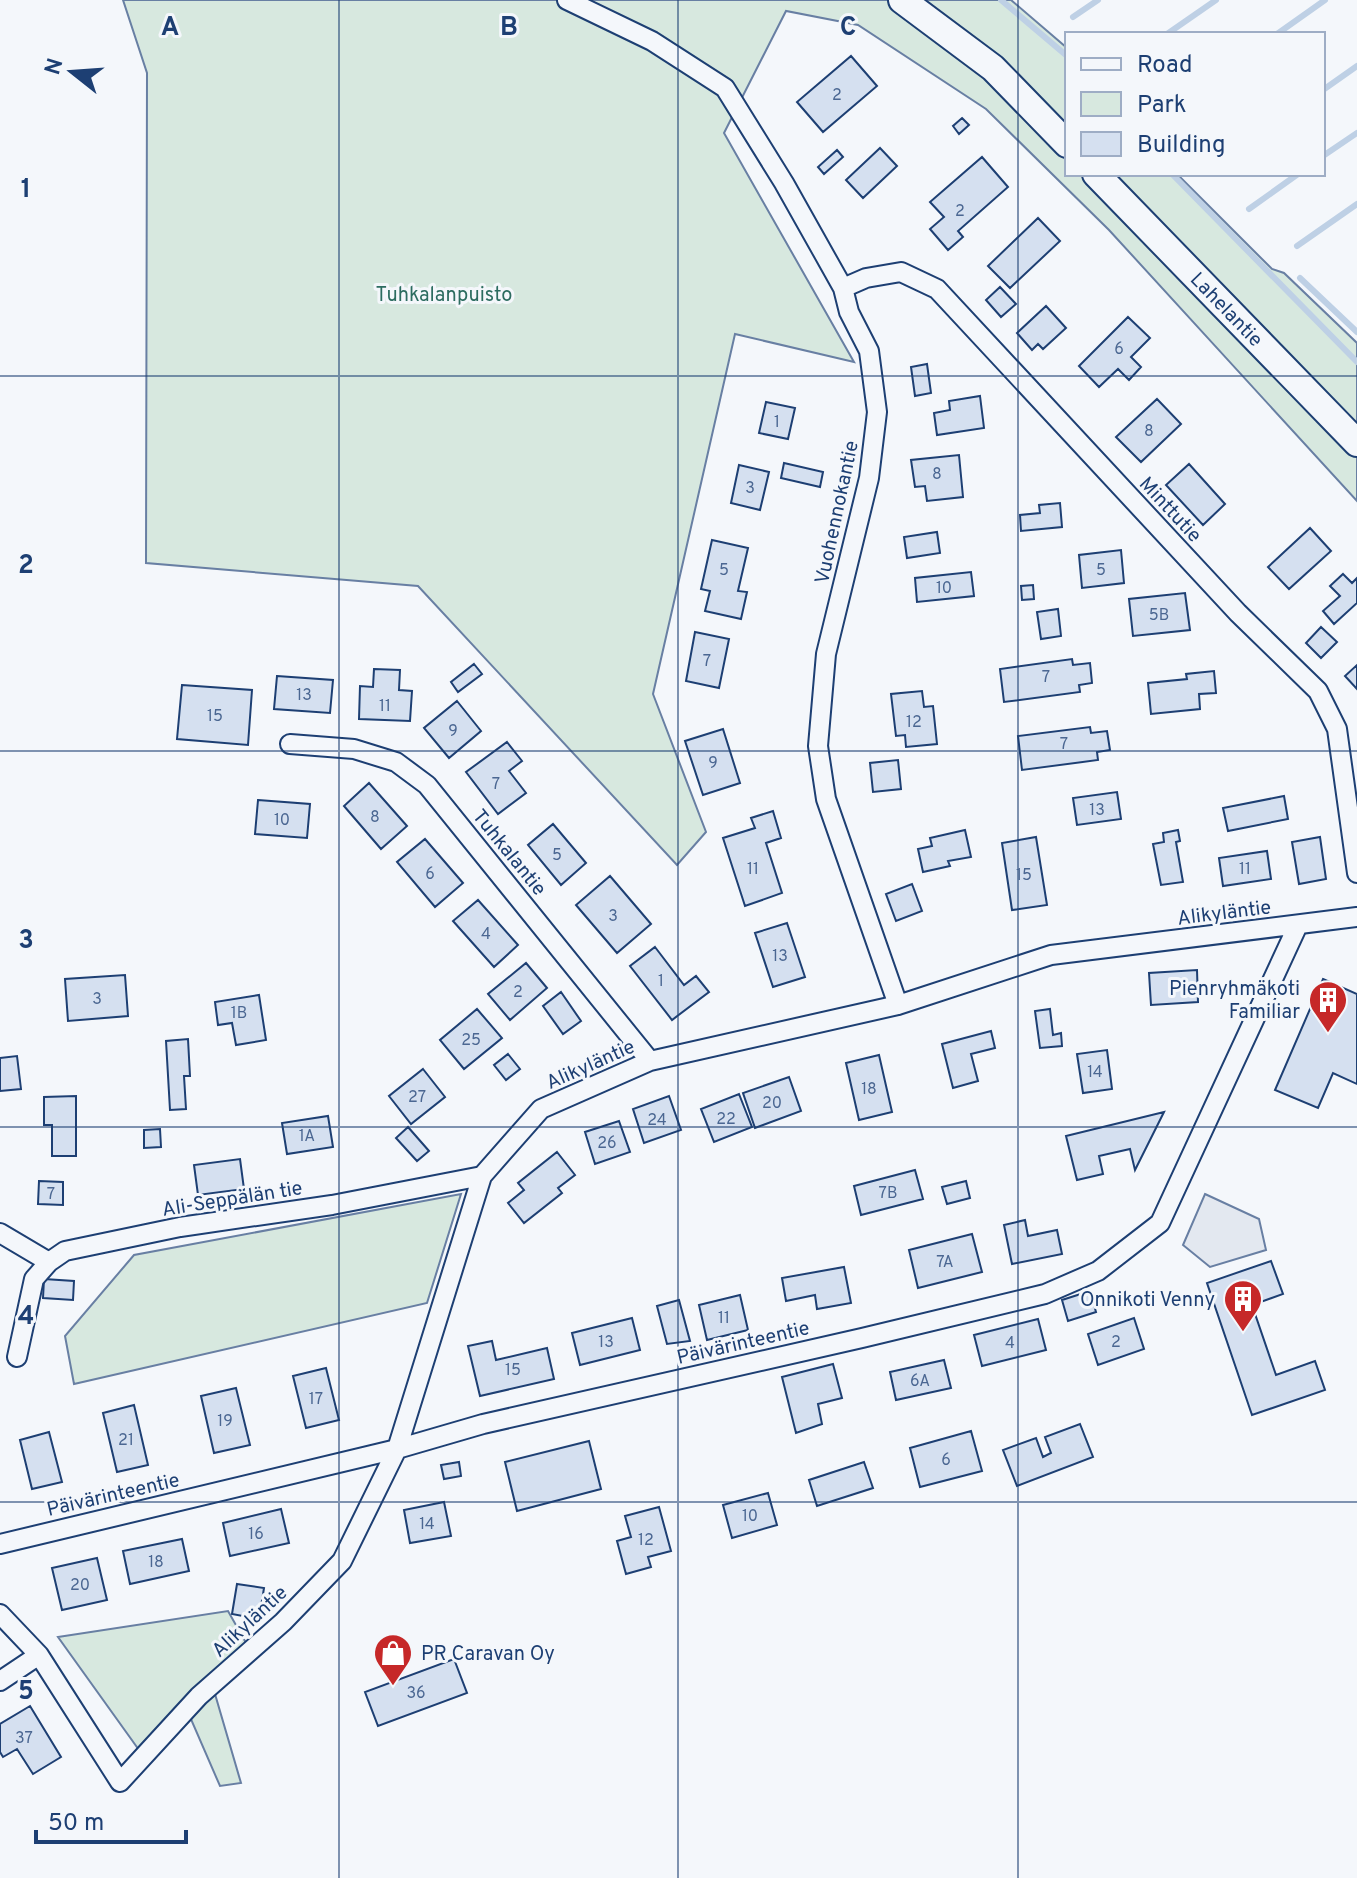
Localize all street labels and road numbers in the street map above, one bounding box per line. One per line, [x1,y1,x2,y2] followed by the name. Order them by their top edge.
[1184,268,1268,353] street label: Lahelantie
[810,438,866,586] street label: Vuohennokantie
[1133,472,1207,549] street label: Minttutie
[466,805,551,902] street label: Tuhkalantie
[1176,895,1273,933] street label: Alikyläntie
[542,1035,639,1097] street label: Alikyläntie
[160,1176,304,1224] street label: Ali-Seppälän tie
[675,1316,812,1372] street label: Päivärinteentie
[45,1468,182,1524] street label: Päivärinteentie
[207,1581,294,1664] street label: Alikyläntie

